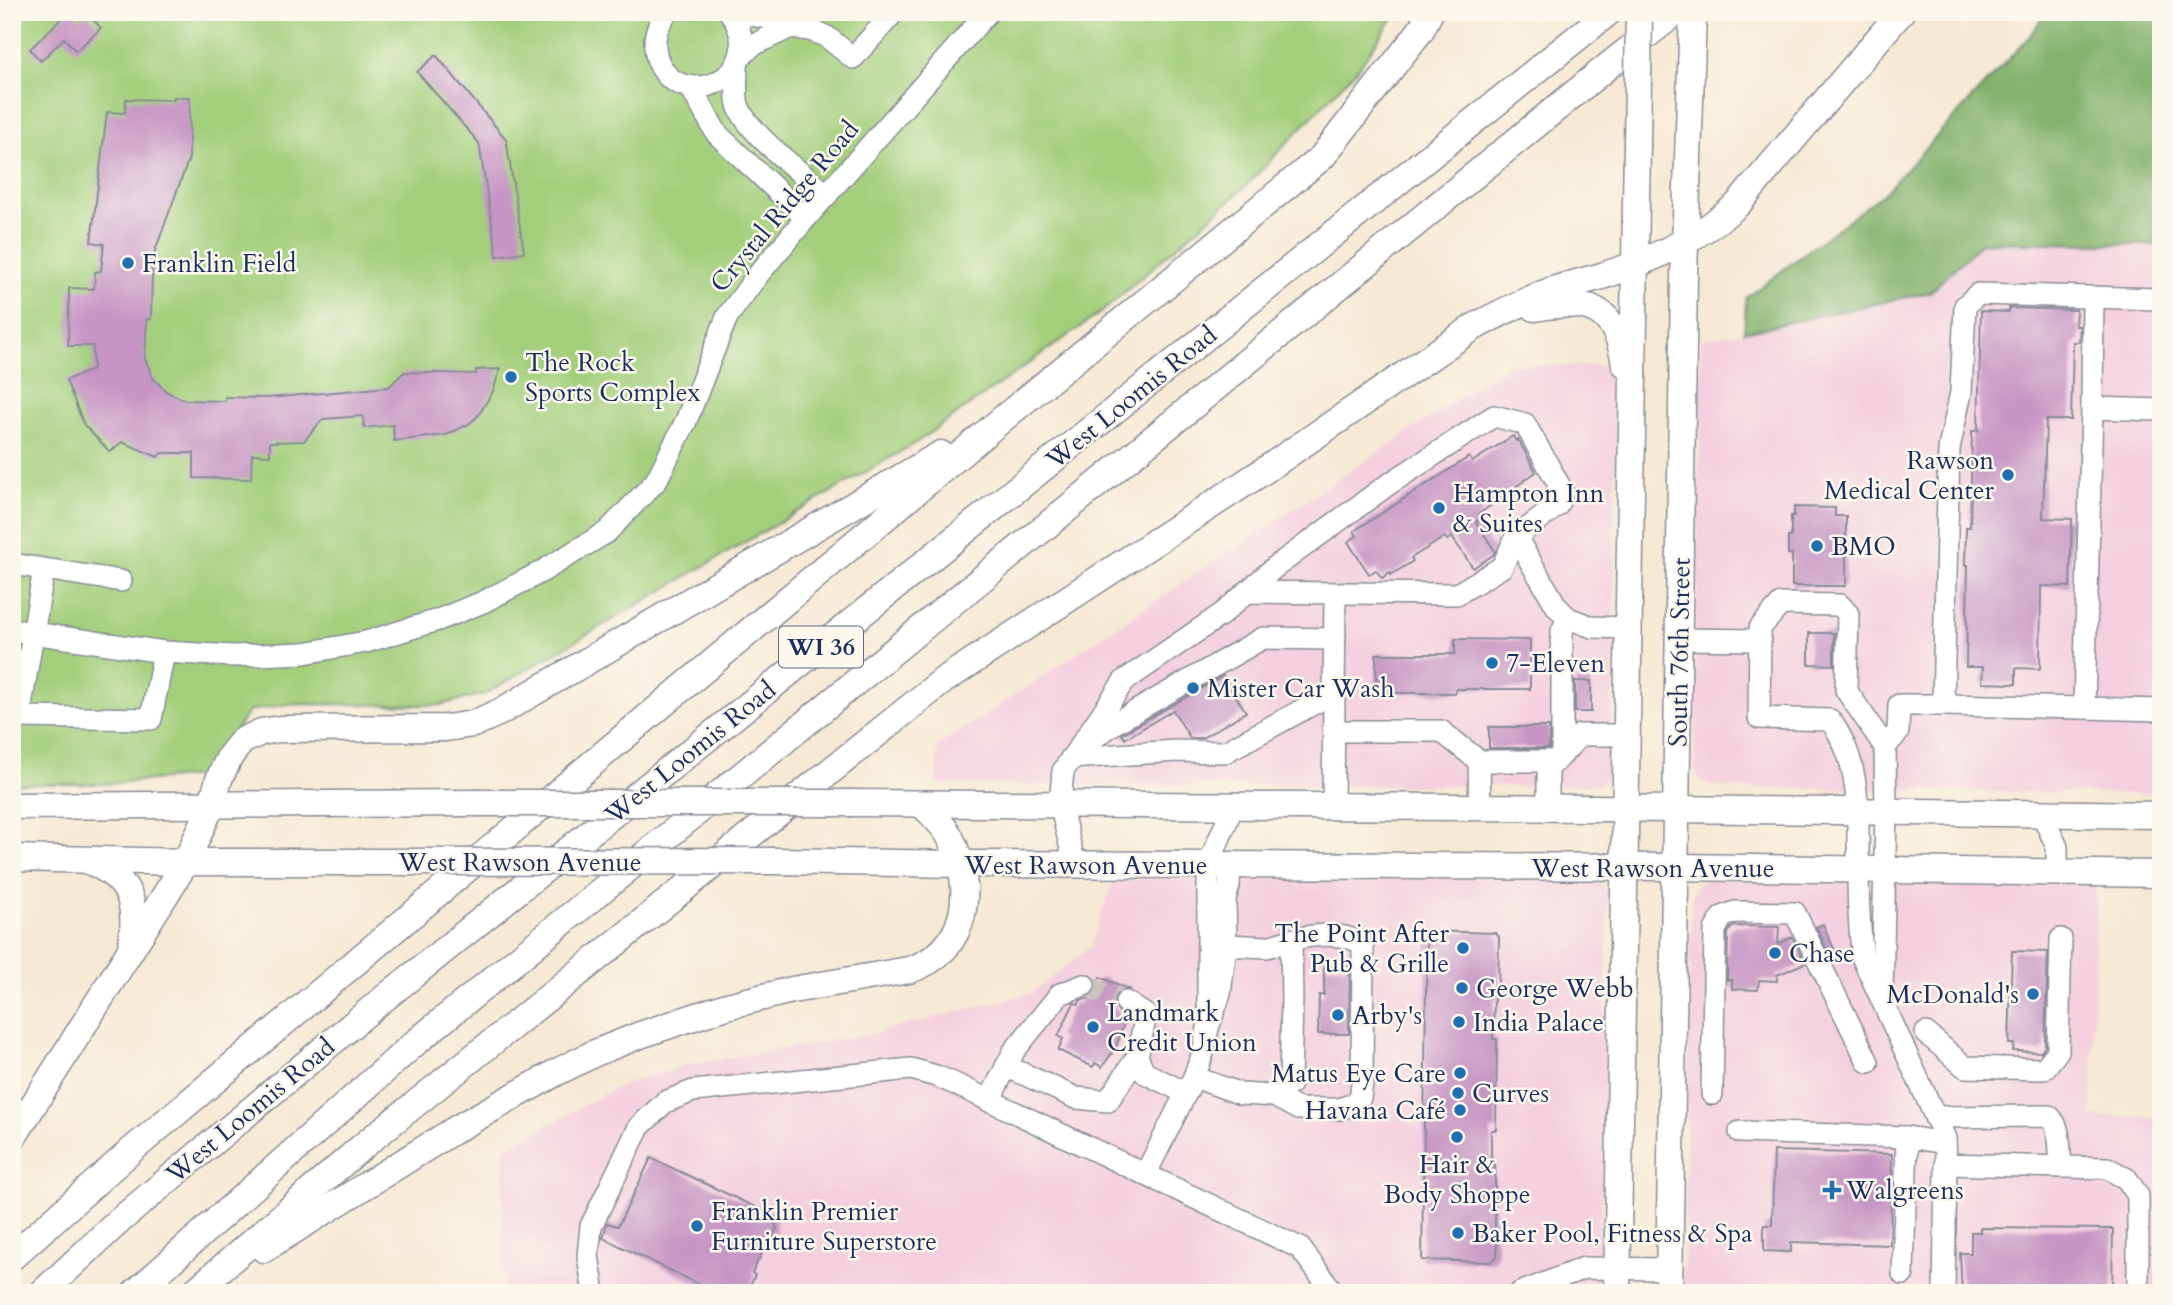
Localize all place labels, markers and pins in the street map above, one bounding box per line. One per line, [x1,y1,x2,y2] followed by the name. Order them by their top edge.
[142,246,296,281] place label: Franklin Field
[120,255,136,271] marker: Franklin Field
[525,345,700,410] place label: The Rock Sports Complex
[503,369,519,385] marker: The Rock Sports Complex
[1824,443,1995,508] place label: Rawson Medical Center
[2000,467,2016,483] marker: Rawson Medical Center
[1453,476,1604,541] place label: Hampton Inn & Suites
[1431,500,1447,516] marker: Hampton Inn & Suites
[1831,529,1896,564] place label: BMO
[1809,538,1825,554] marker: BMO
[1506,646,1605,681] place label: 7-Eleven
[1484,655,1500,671] marker: 7-Eleven
[1207,671,1394,706] place label: Mister Car Wash
[1185,680,1201,696] marker: Mister Car Wash
[1274,916,1450,981] place label: The Point After Pub & Grille
[1789,936,1855,971] place label: Chase
[1455,940,1471,956] marker: The Point After Pub & Grille
[1767,945,1783,961] marker: Chase
[1476,971,1634,1006] place label: George Webb
[1886,977,2019,1012] place label: McDonald's
[1454,980,1470,996] marker: George Webb
[2025,986,2041,1002] marker: McDonald's
[1107,995,1257,1060] place label: Landmark Credit Union
[1352,998,1422,1033] place label: Arby's
[1473,1005,1604,1040] place label: India Palace
[1330,1007,1346,1023] marker: Arby's
[1451,1014,1467,1030] marker: India Palace
[1085,1019,1101,1035] marker: Landmark Credit Union
[1271,1056,1446,1091] place label: Matus Eye Care
[1452,1065,1468,1081] marker: Matus Eye Care
[1472,1076,1549,1111] place label: Curves
[1450,1085,1466,1101] marker: Curves
[1305,1093,1446,1128] place label: Havana Café
[1452,1102,1468,1118] marker: Havana Café
[1449,1129,1465,1145] marker: Hair & Body Shoppe
[1383,1147,1531,1212] place label: Hair & Body Shoppe
[1845,1173,1964,1208] place label: Walgreens
[1824,1182,1840,1198] marker: Walgreens
[711,1194,937,1259] place label: Franklin Premier Furniture Superstore
[1472,1216,1752,1251] place label: Baker Pool, Fitness & Spa
[689,1218,705,1234] marker: Franklin Premier Furniture Superstore
[1450,1225,1466,1241] marker: Baker Pool, Fitness & Spa

